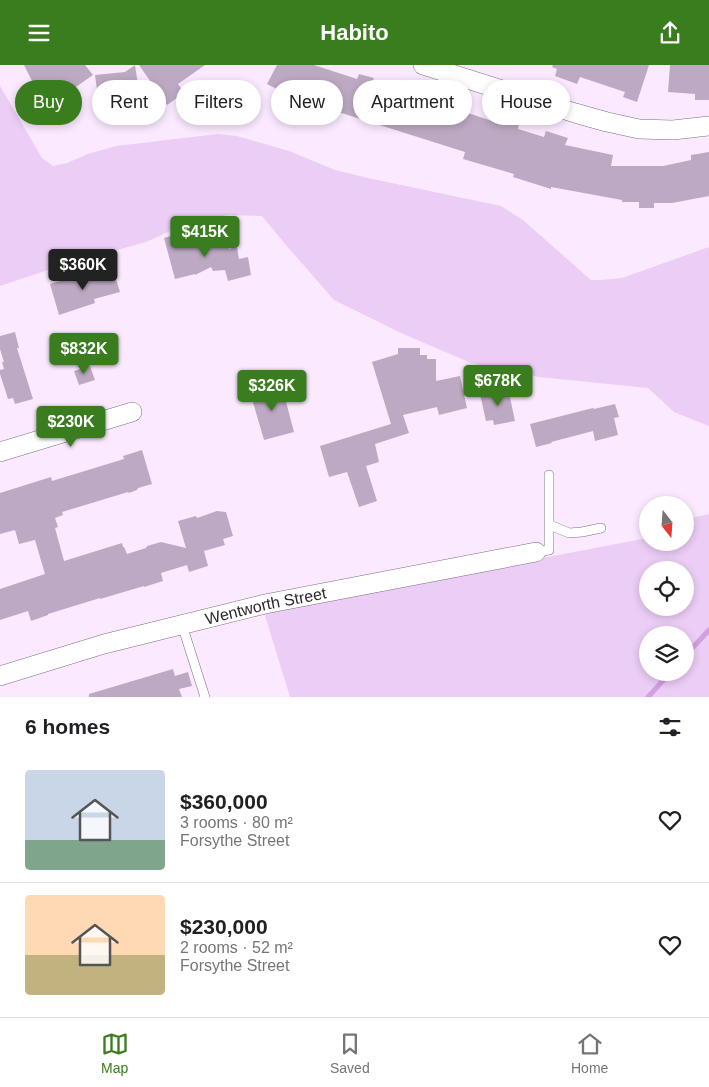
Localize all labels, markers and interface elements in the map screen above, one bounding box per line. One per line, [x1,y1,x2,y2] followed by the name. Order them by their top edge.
[25,19,53,47] icon: menu
[656,19,684,47] icon: share
[320,20,389,45] text: Habito
[15,80,82,125] chip: Buy
[92,80,166,125] chip: Rent
[176,80,261,125] chip: Filters
[271,80,343,125] chip: New
[353,80,472,125] chip: Apartment
[482,80,570,125] chip: House
[170,215,240,258] pin: $415K
[181,223,229,240] text: $415K
[48,249,118,291] pin: $360K
[59,256,107,273] text: $360K
[49,333,119,375] pin: $832K
[60,340,108,357] text: $832K
[463,365,533,407] pin: $678K
[237,369,307,412] pin: $326K
[474,372,522,389] text: $678K
[248,377,296,394] text: $326K
[36,405,106,448] pin: $230K
[47,413,95,430] text: $230K
[639,496,694,551] north arrow
[639,496,694,681] map controls
[639,561,694,616] button: locate
[203,584,328,627] street label: Wentworth Street
[639,626,694,681] button: layers
[656,713,684,741] icon: filters
[25,715,110,738] text: 6 homes
[65,790,125,850] icon: home
[180,790,268,813] text: $360,000
[656,806,684,834] icon: heart
[180,814,293,831] text: 3 rooms · 80 m²
[180,832,289,849] text: Forsythe Street
[65,915,125,975] icon: home
[180,915,268,938] text: $230,000
[656,931,684,959] icon: heart
[180,939,293,956] text: 2 rooms · 52 m²
[180,957,289,974] text: Forsythe Street
[101,1030,129,1076] tab: Map
[330,1030,370,1076] tab: Saved
[571,1030,608,1076] tab: Home

